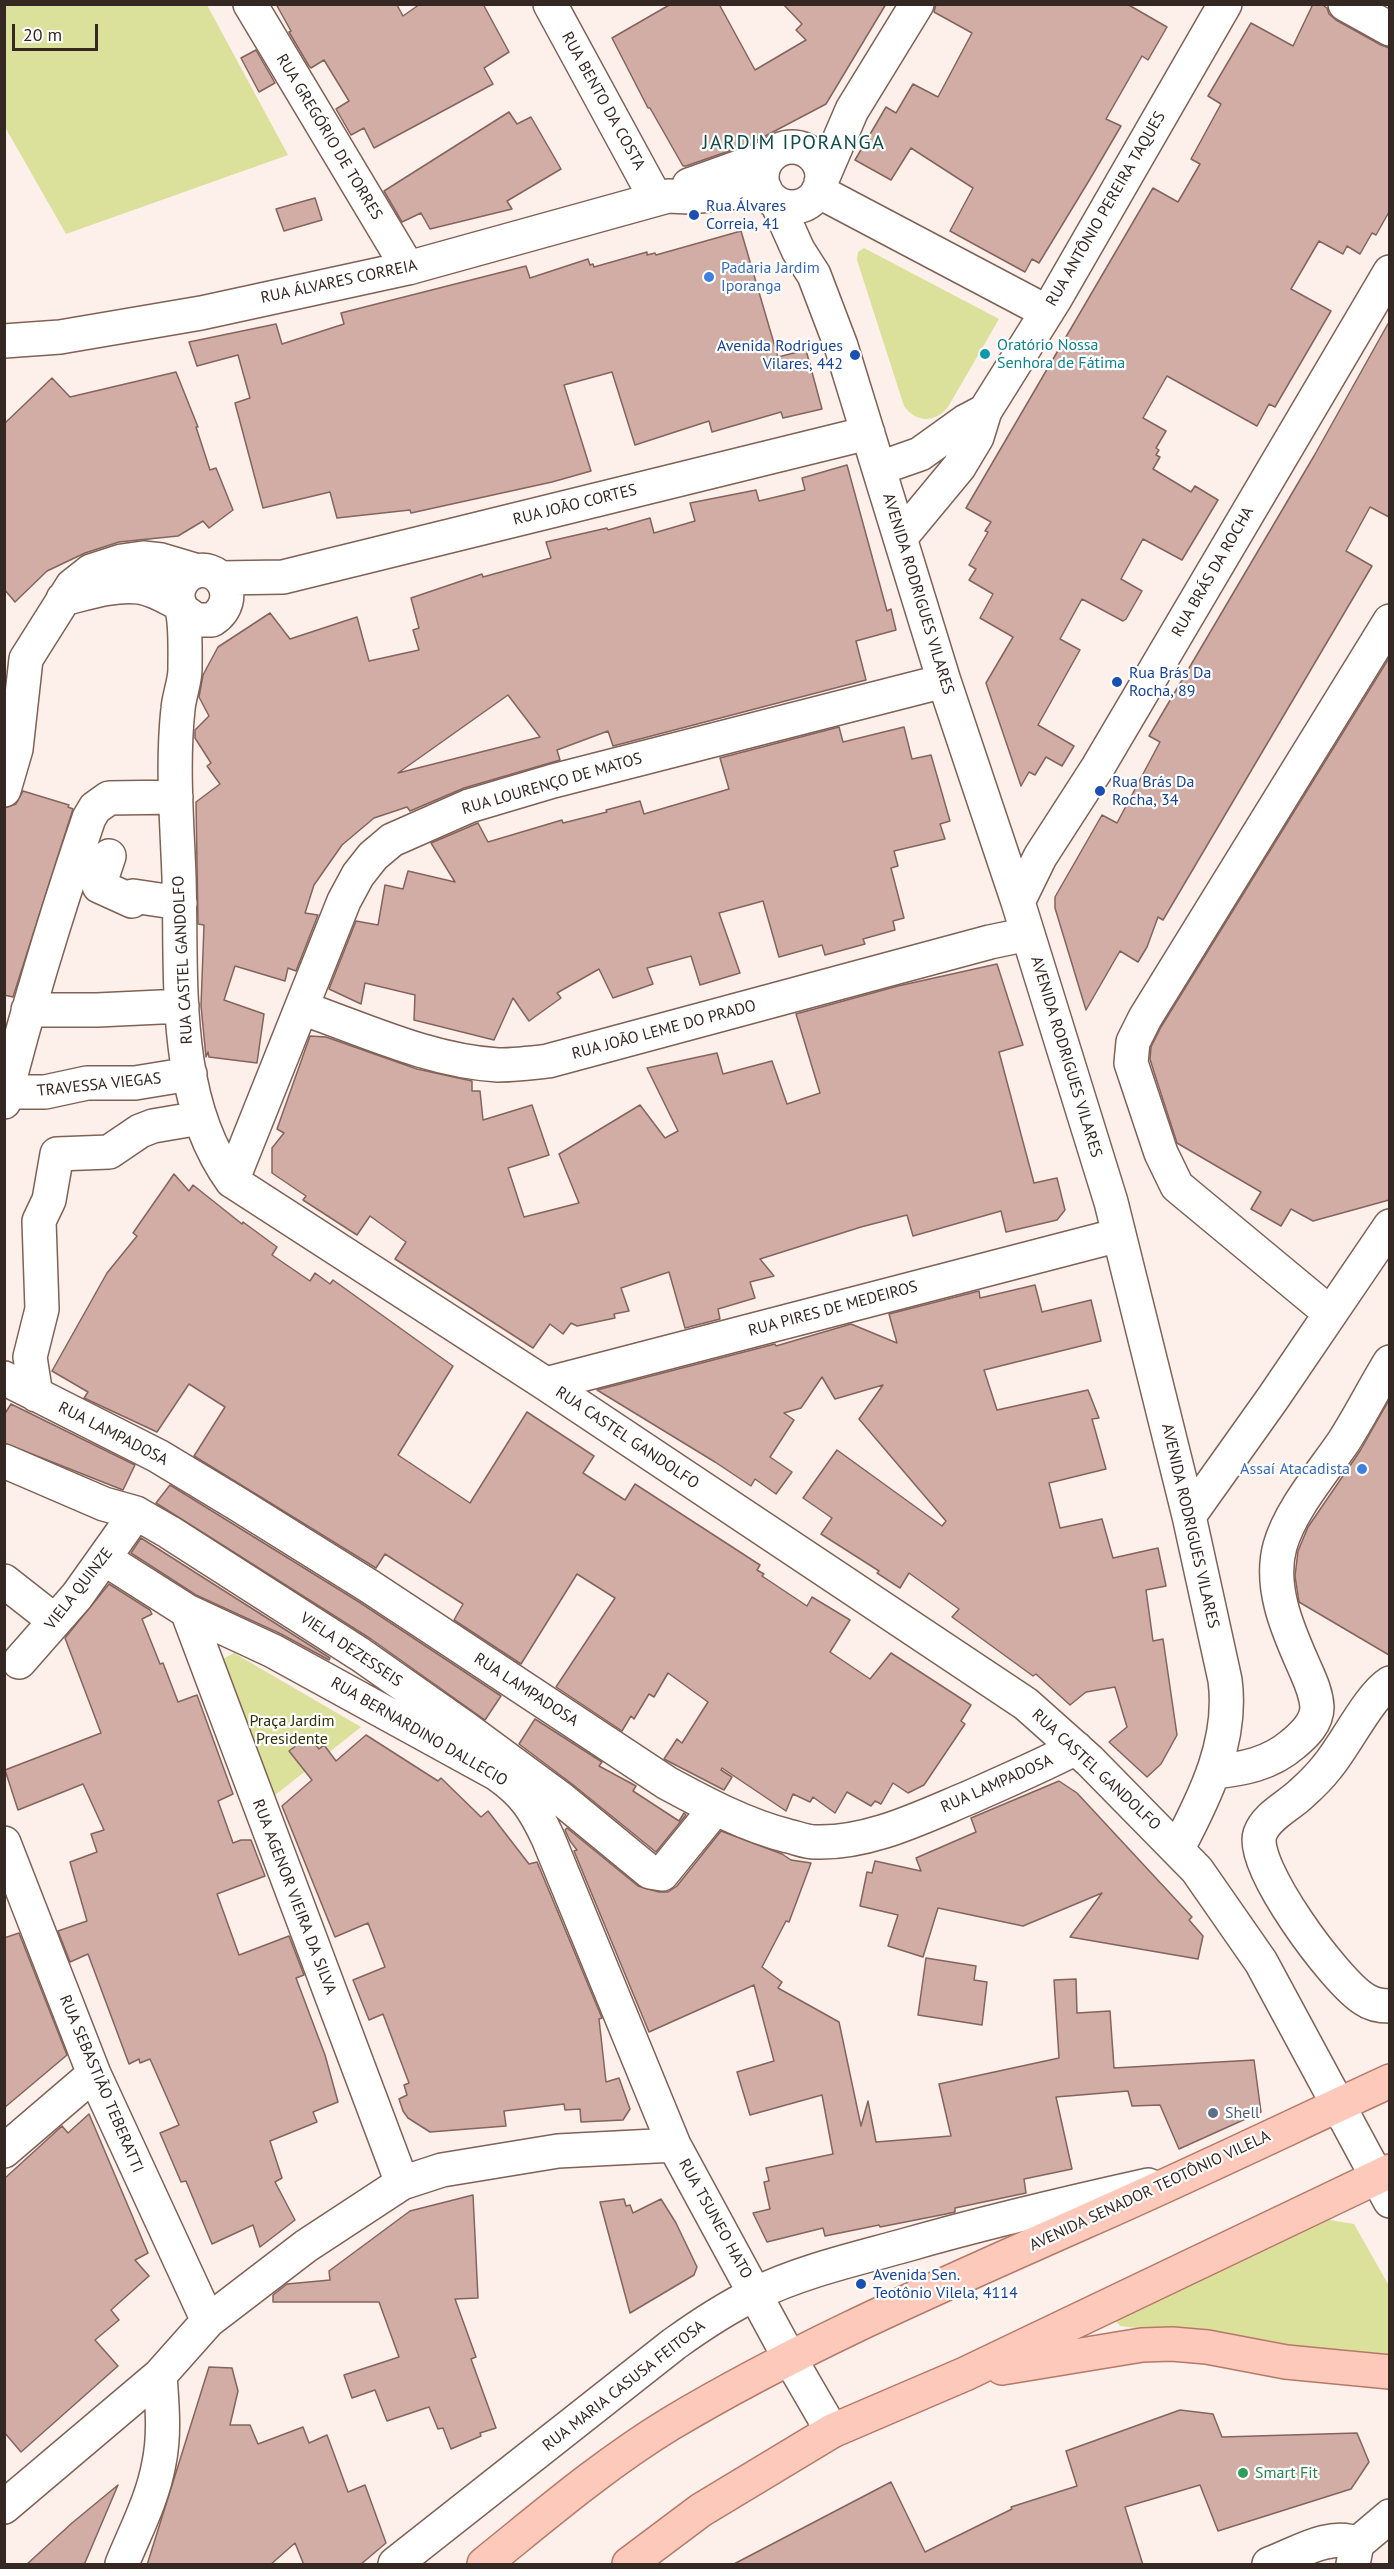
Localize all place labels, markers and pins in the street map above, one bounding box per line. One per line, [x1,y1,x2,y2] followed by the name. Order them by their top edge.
[706,196,786,234] place label: Rua Álvares Correia, 41
[687,208,701,222] marker: Rua Álvares Correia, 41
[721,258,820,296] place label: Padaria Jardim Iporanga
[702,270,716,284] marker: Padaria Jardim Iporanga
[997,335,1125,373] place label: Oratório Nossa Senhora de Fátima
[717,336,843,374] place label: Avenida Rodrigues Vilares, 442
[978,347,992,361] marker: Oratório Nossa Senhora de Fátima
[848,348,862,362] marker: Avenida Rodrigues Vilares, 442
[1129,663,1211,701] place label: Rua Brás Da Rocha, 89
[1110,675,1124,689] marker: Rua Brás Da Rocha, 89
[1112,772,1194,810] place label: Rua Brás Da Rocha, 34
[1093,784,1107,798] marker: Rua Brás Da Rocha, 34
[1240,1459,1350,1479] place label: Assaí Atacadista
[1355,1462,1369,1476] marker: Assaí Atacadista
[1225,2103,1260,2123] place label: Shell
[1206,2106,1220,2120] marker: Shell
[873,2265,1018,2303] place label: Avenida Sen. Teotônio Vilela, 4114
[854,2277,868,2291] marker: Avenida Sen. Teotônio Vilela, 4114
[1255,2463,1318,2483] place label: Smart Fit
[1236,2466,1250,2480] marker: Smart Fit

